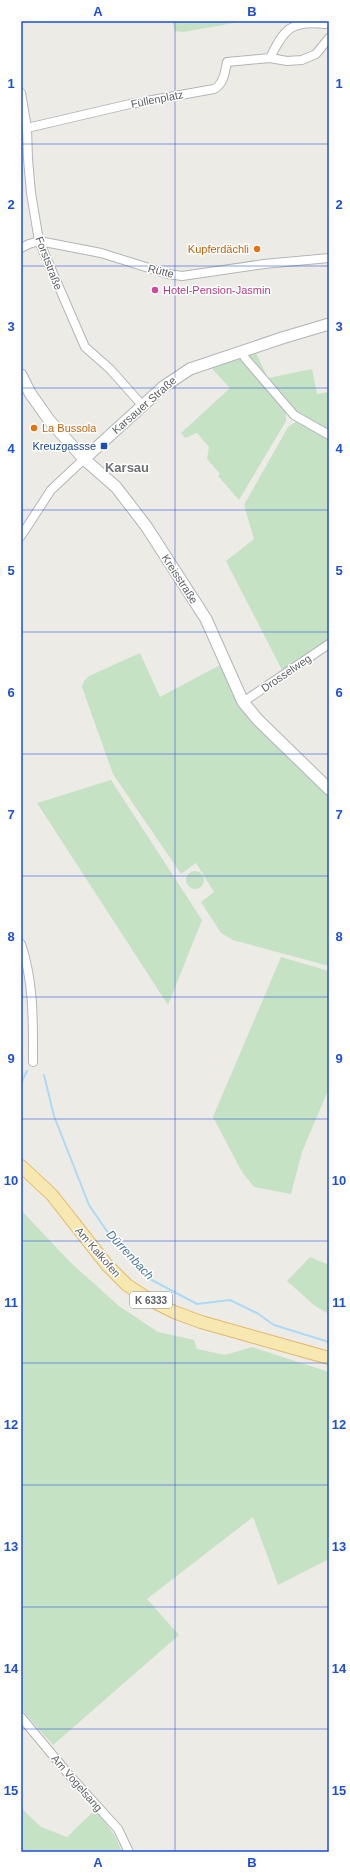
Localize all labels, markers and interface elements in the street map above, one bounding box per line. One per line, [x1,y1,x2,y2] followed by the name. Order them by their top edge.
[93,4,103,19] text: A
[247,4,257,19] text: B
[7,76,15,91] text: 1
[335,76,343,91] text: 1
[130,88,184,110] street label: Füllenplatz
[7,197,15,212] text: 2
[335,197,343,212] text: 2
[33,235,65,291] street label: Forststraße
[188,243,249,255] place label: Kupferdächli
[252,244,262,254] marker: Kupferdächli
[147,262,175,280] street label: Rütte
[163,284,271,296] place label: Hotel-Pension-Jasmin
[150,285,160,295] marker: Hotel-Pension-Jasmin
[7,319,15,334] text: 3
[335,319,343,334] text: 3
[110,374,178,436] street label: Karsauer Straße
[42,422,97,434] place label: La Bussola
[29,423,39,433] marker: La Bussola
[32,440,96,452] place label: Kreuzgassse
[7,441,15,456] text: 4
[99,441,109,451] marker: Kreuzgassse
[335,441,343,456] text: 4
[105,460,149,475] district label: Karsau
[160,552,200,606] street label: Kreisstraße
[7,563,15,578] text: 5
[335,563,343,578] text: 5
[259,652,313,694] street label: Drosselweg
[7,685,15,700] text: 6
[335,685,343,700] text: 6
[7,807,15,822] text: 7
[335,807,343,822] text: 7
[7,929,15,944] text: 8
[335,929,343,944] text: 8
[7,1051,15,1066] text: 9
[335,1051,343,1066] text: 9
[4,1173,18,1188] text: 10
[332,1173,346,1188] text: 10
[73,1225,123,1279] street label: Am Kalkofen
[103,1227,157,1283] water label: Dürrenbach
[130,1292,172,1308] road number: K 6333
[4,1295,18,1310] text: 11
[332,1295,346,1310] text: 11
[4,1417,18,1432] text: 12
[332,1417,346,1432] text: 12
[4,1539,18,1554] text: 13
[332,1539,346,1554] text: 13
[4,1661,19,1676] text: 14
[332,1661,347,1676] text: 14
[49,1752,105,1814] street label: Am Vogelsang
[4,1783,18,1798] text: 15
[332,1783,346,1798] text: 15
[93,1855,103,1870] text: A
[247,1855,257,1870] text: B

